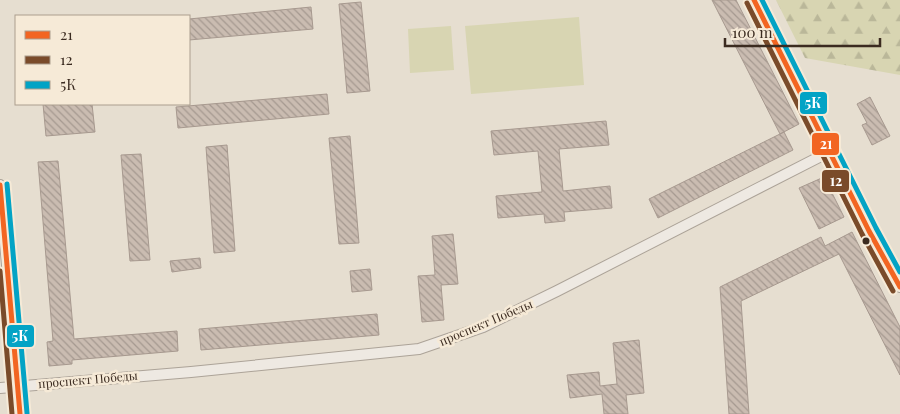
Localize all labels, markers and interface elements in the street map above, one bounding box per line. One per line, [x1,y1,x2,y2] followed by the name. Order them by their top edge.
[15,15,190,105] legend
[725,15,880,47] scale bar
[732,22,773,42] text: 100 m
[60,24,73,44] text: 21
[60,49,73,69] text: 12
[60,74,76,94] text: 5К
[799,91,828,115] line badge: 5К
[805,93,821,112] text: 5К
[811,132,840,156] line badge: 21
[820,134,832,153] text: 21
[821,169,850,193] line badge: 12
[830,171,842,190] text: 12
[861,236,871,246] unlabelled marker
[437,295,535,349] street label: проспект Победы
[6,324,35,348] line badge: 5К
[12,326,28,345] text: 5К
[37,367,138,391] street label: проспект Победы

